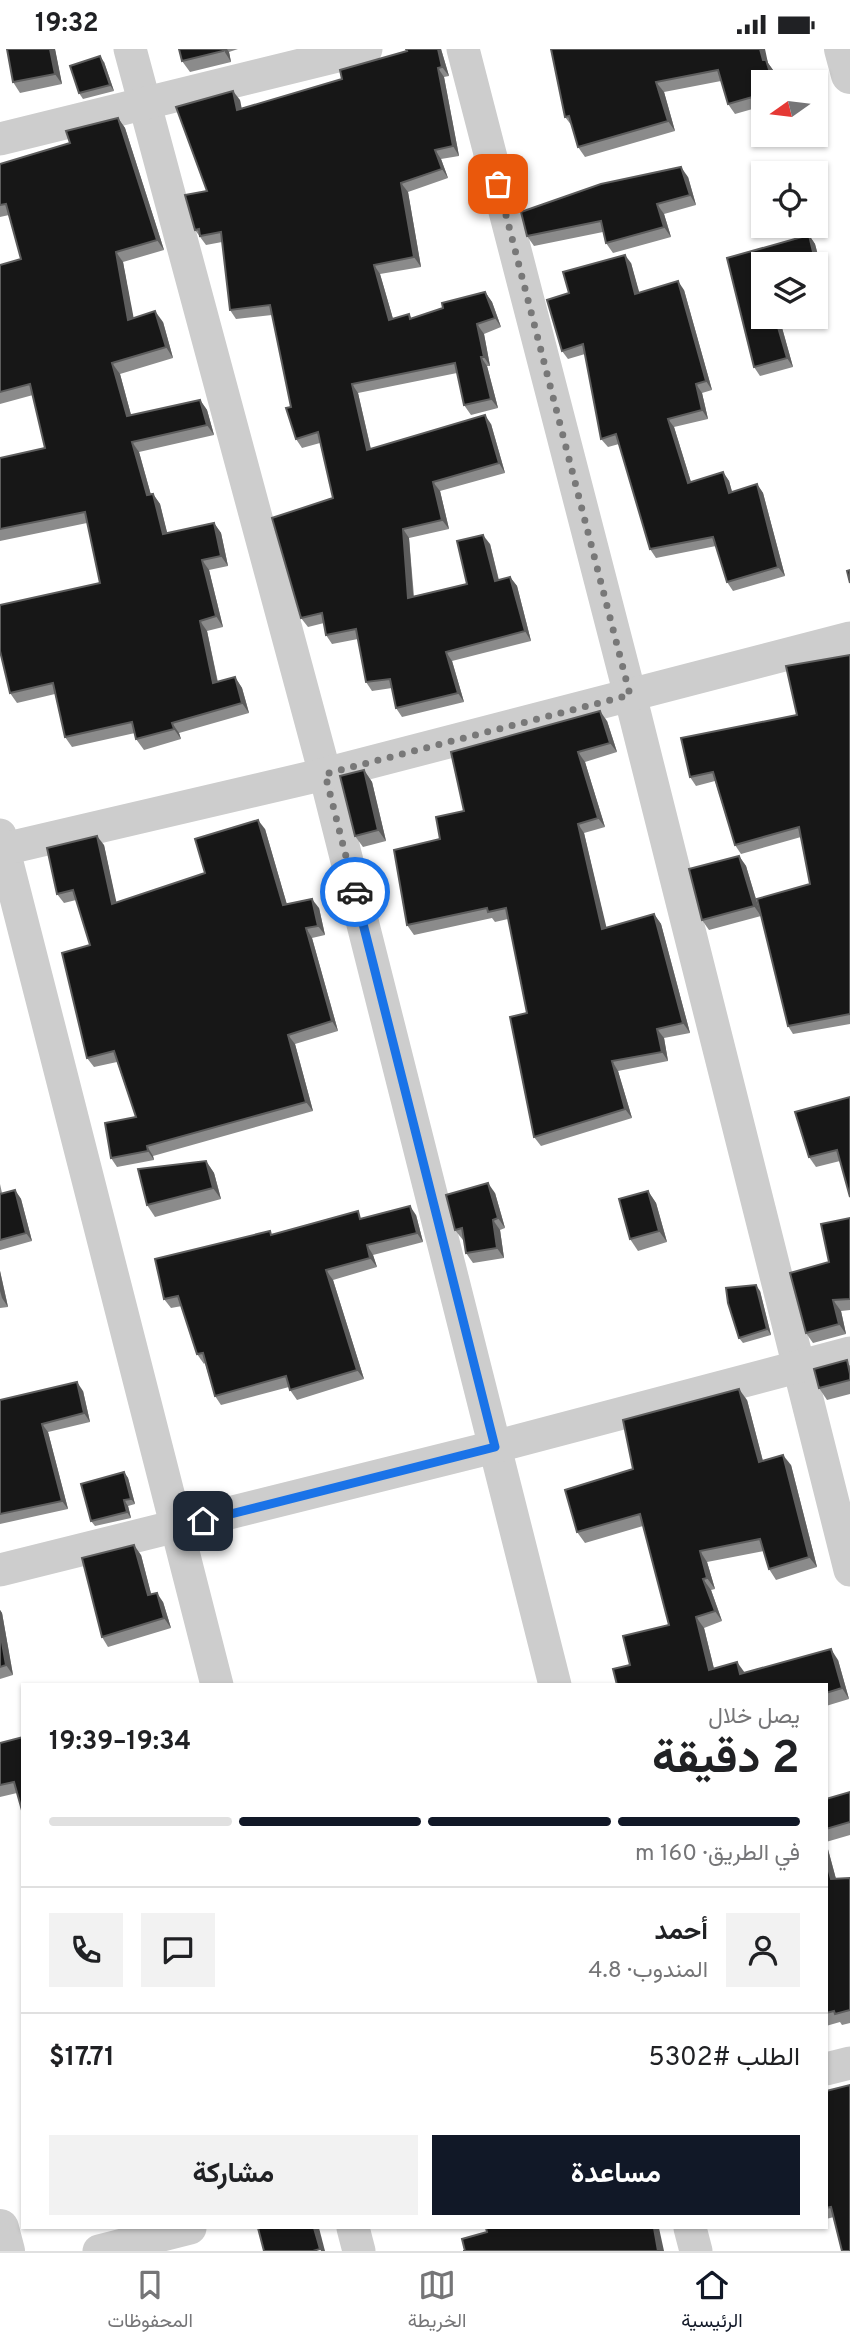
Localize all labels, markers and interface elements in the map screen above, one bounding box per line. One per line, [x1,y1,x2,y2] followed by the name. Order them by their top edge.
[35,8,99,41] text: 19:32
[751,70,828,147] north arrow
[751,70,828,329] map controls
[468,154,528,214] pin
[751,161,828,238] button: locate
[479,165,517,203] icon: bag
[751,252,828,329] button: layers
[320,857,390,927] courier
[336,873,374,911] icon: car
[173,1491,233,1551] pin
[184,1502,222,1540] icon: home
[708,1703,800,1732] text: يصل خلال
[49,1726,191,1759] text: 19:34–19:39
[652,1731,800,1790] text: 2 دقيقة
[635,1840,800,1869] text: في الطريق · 160 m
[49,1913,123,1987] button: phone
[141,1913,215,1987] button: chat
[726,1913,800,1987] button: person
[655,1916,708,1949] text: أحمد
[588,1957,708,1986] text: المندوب · 4.8
[49,2042,115,2075] text: $17.71
[648,2042,800,2075] text: الطلب #5302
[49,2135,418,2215] button: مشاركة
[432,2135,800,2215] button: مساعدة
[107,2266,193,2337] tab: المحفوظات
[408,2266,466,2337] tab: الخريطة
[681,2266,743,2337] tab: الرئيسية

